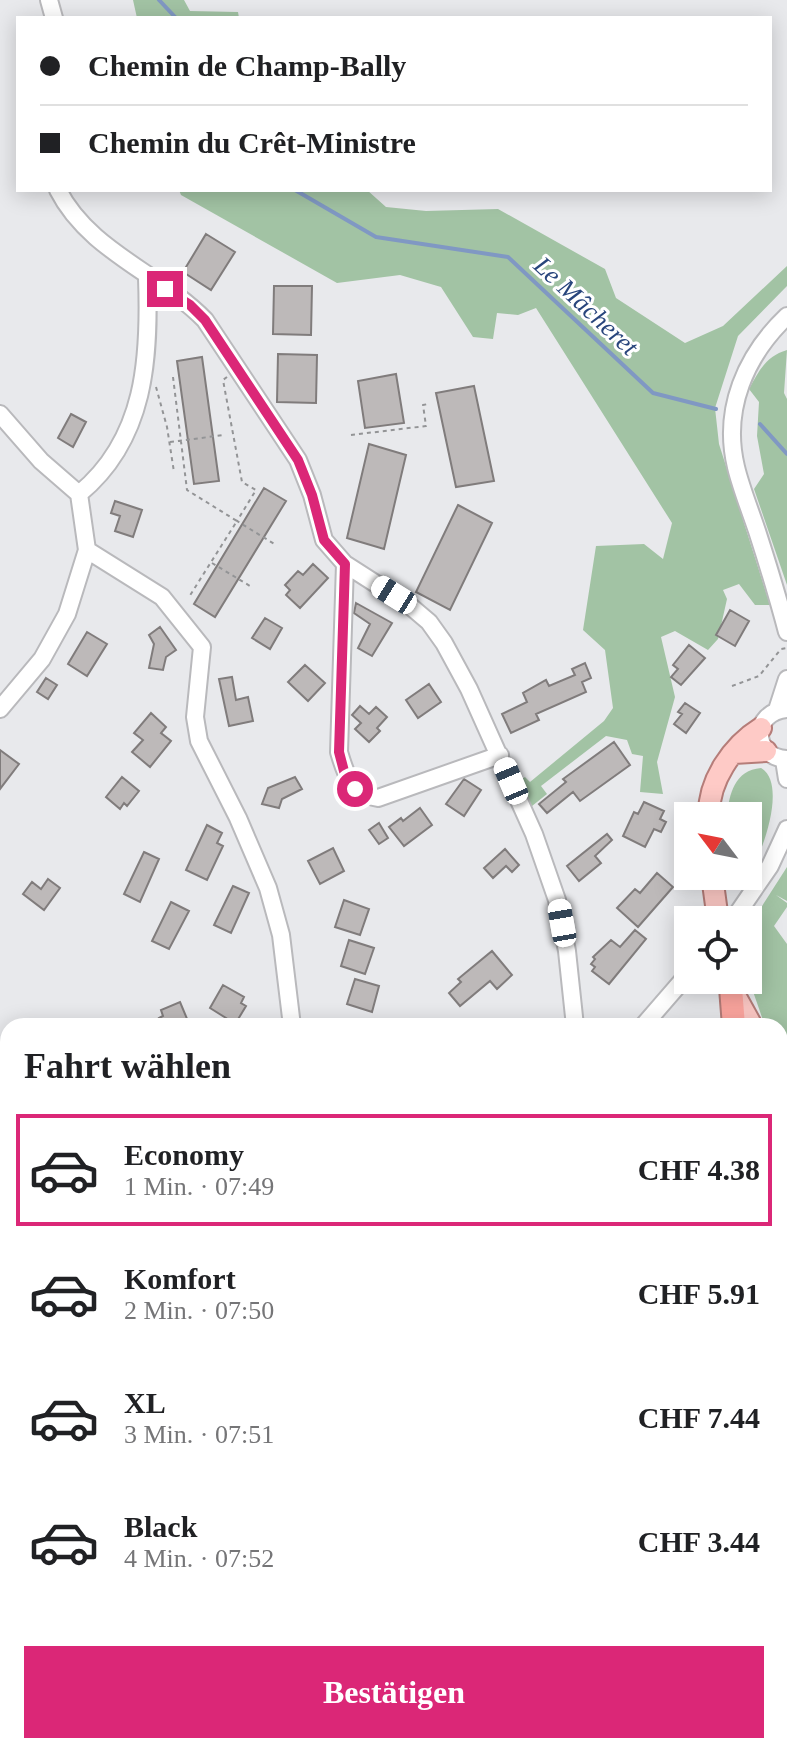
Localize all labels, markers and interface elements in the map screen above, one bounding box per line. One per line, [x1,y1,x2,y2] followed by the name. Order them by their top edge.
[88,49,406,82] text: Chemin de Champ-Bally
[88,126,416,159] text: Chemin du Crêt-Ministre
[527,250,644,362] water label: Le Mâcheret
[147,271,183,307] route end
[367,572,421,618] car
[491,754,531,808] car
[337,771,373,807] route start
[674,802,762,890] north arrow
[674,802,762,994] map controls
[546,897,578,949] car
[674,906,762,994] button: locate
[24,1046,231,1086] text: Fahrt wählen
[28,1134,100,1206] icon: car
[124,1138,244,1171] text: Economy
[638,1153,760,1186] text: CHF 4.38
[124,1172,274,1201] text: 1 Min. · 07:49
[28,1258,100,1330] icon: car
[124,1262,236,1295] text: Komfort
[638,1277,760,1310] text: CHF 5.91
[124,1296,274,1325] text: 2 Min. · 07:50
[28,1382,100,1454] icon: car
[124,1386,166,1419] text: XL
[638,1401,760,1434] text: CHF 7.44
[124,1420,274,1449] text: 3 Min. · 07:51
[28,1506,100,1578] icon: car
[124,1510,197,1543] text: Black
[638,1525,760,1558] text: CHF 3.44
[124,1544,274,1573] text: 4 Min. · 07:52
[24,1646,764,1738] button: Bestätigen

